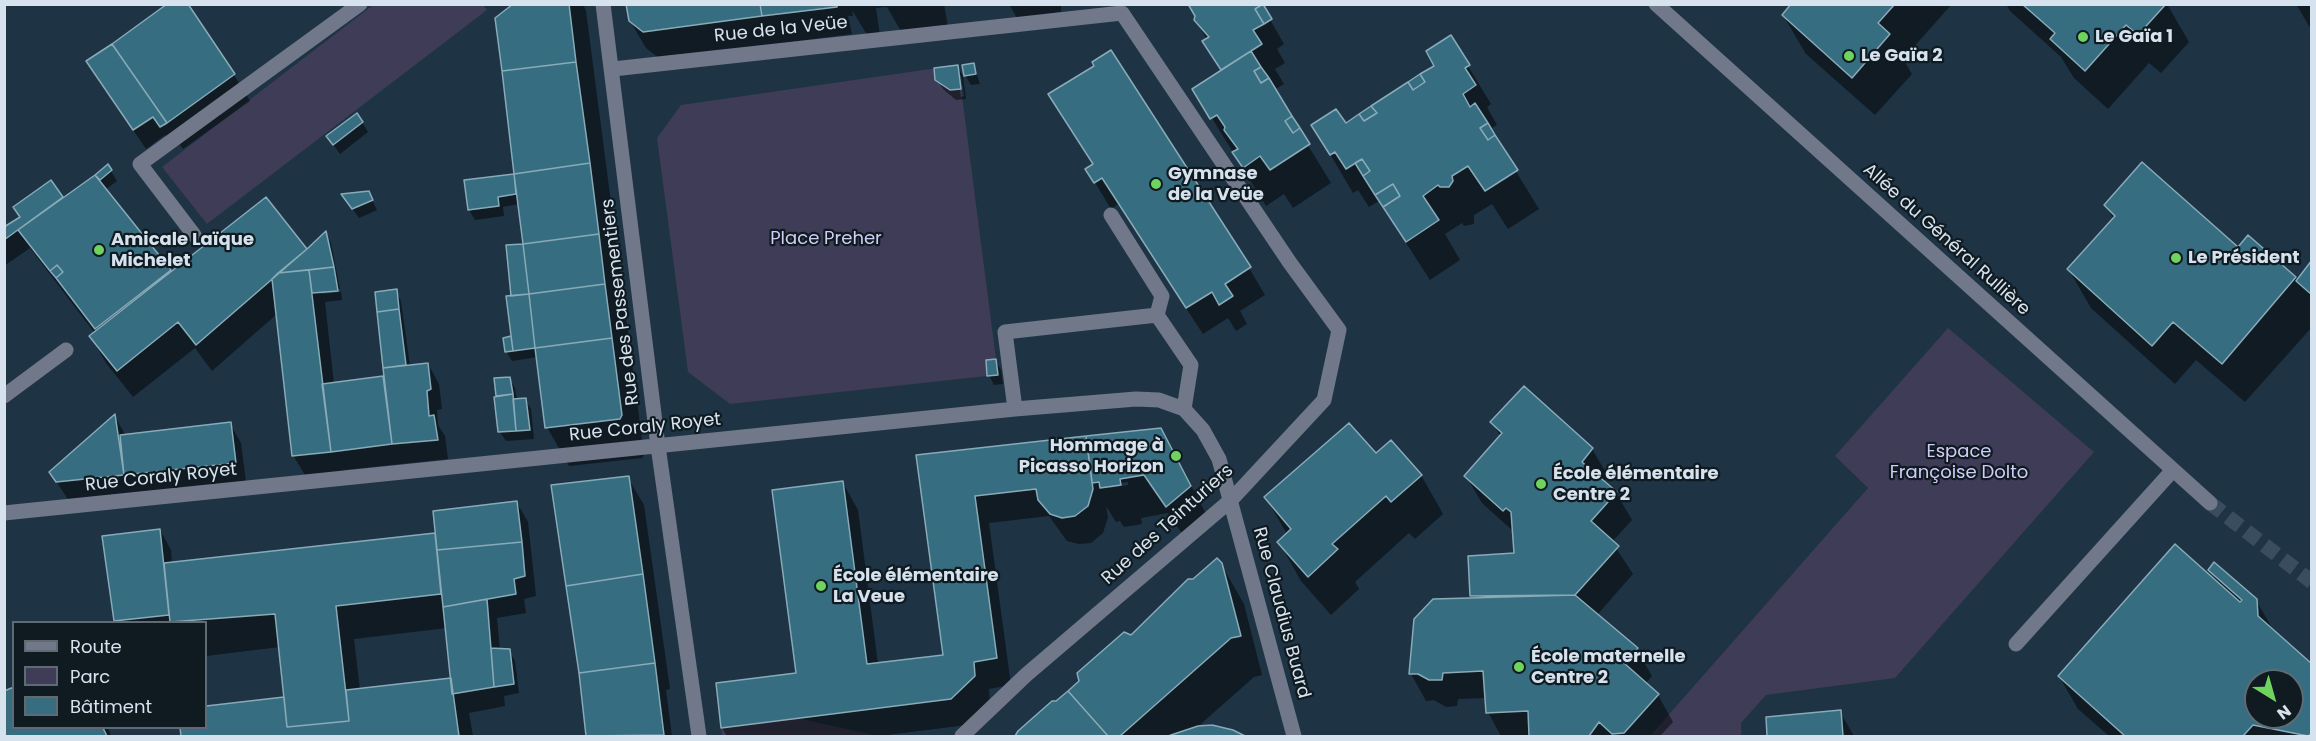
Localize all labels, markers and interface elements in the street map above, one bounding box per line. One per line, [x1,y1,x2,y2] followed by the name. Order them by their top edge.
[713,12,849,48] street label: Rue de la Veüe
[2095,26,2173,48] place label: Le Gaïa 1
[2076,30,2090,44] marker: Le Gaïa 1
[1861,45,1943,67] place label: Le Gaïa 2
[1842,49,1856,63] marker: Le Gaïa 2
[1858,159,2034,321] street label: Allée du Général Rullière
[1168,163,1264,206] place label: Gymnase de la Veüe
[1149,177,1163,191] marker: Gymnase de la Veüe
[598,197,644,407] street label: Rue des Passementiers
[770,228,882,250] park label: Place Preher
[111,229,254,272] place label: Amicale Laïque Michelet
[92,243,106,257] marker: Amicale Laïque Michelet
[2188,247,2300,269] place label: Le Président
[2169,251,2183,265] marker: Le Président
[568,409,722,447] street label: Rue Coraly Royet
[1019,435,1164,478] place label: Hommage à Picasso Horizon
[1890,441,2028,484] park label: Espace Françoise Dolto
[1169,449,1183,463] marker: Hommage à Picasso Horizon
[84,459,238,497] street label: Rue Coraly Royet
[1098,460,1238,590] street label: Rue des Teinturiers
[1553,463,1719,506] place label: École élémentaire Centre 2
[1534,477,1548,491] marker: École élémentaire Centre 2
[1248,525,1314,701] street label: Rue Claudius Buard
[833,565,999,608] place label: École élémentaire La Veue
[814,579,828,593] marker: École élémentaire La Veue
[12,621,207,729] legend
[70,634,122,659] text: Route
[1531,646,1686,688] place label: École maternelle Centre 2
[1512,660,1526,674] marker: École maternelle Centre 2
[70,664,110,689] text: Parc
[2244,669,2304,729] north arrow
[70,694,152,719] text: Bâtiment
[2272,699,2296,725] text: N

